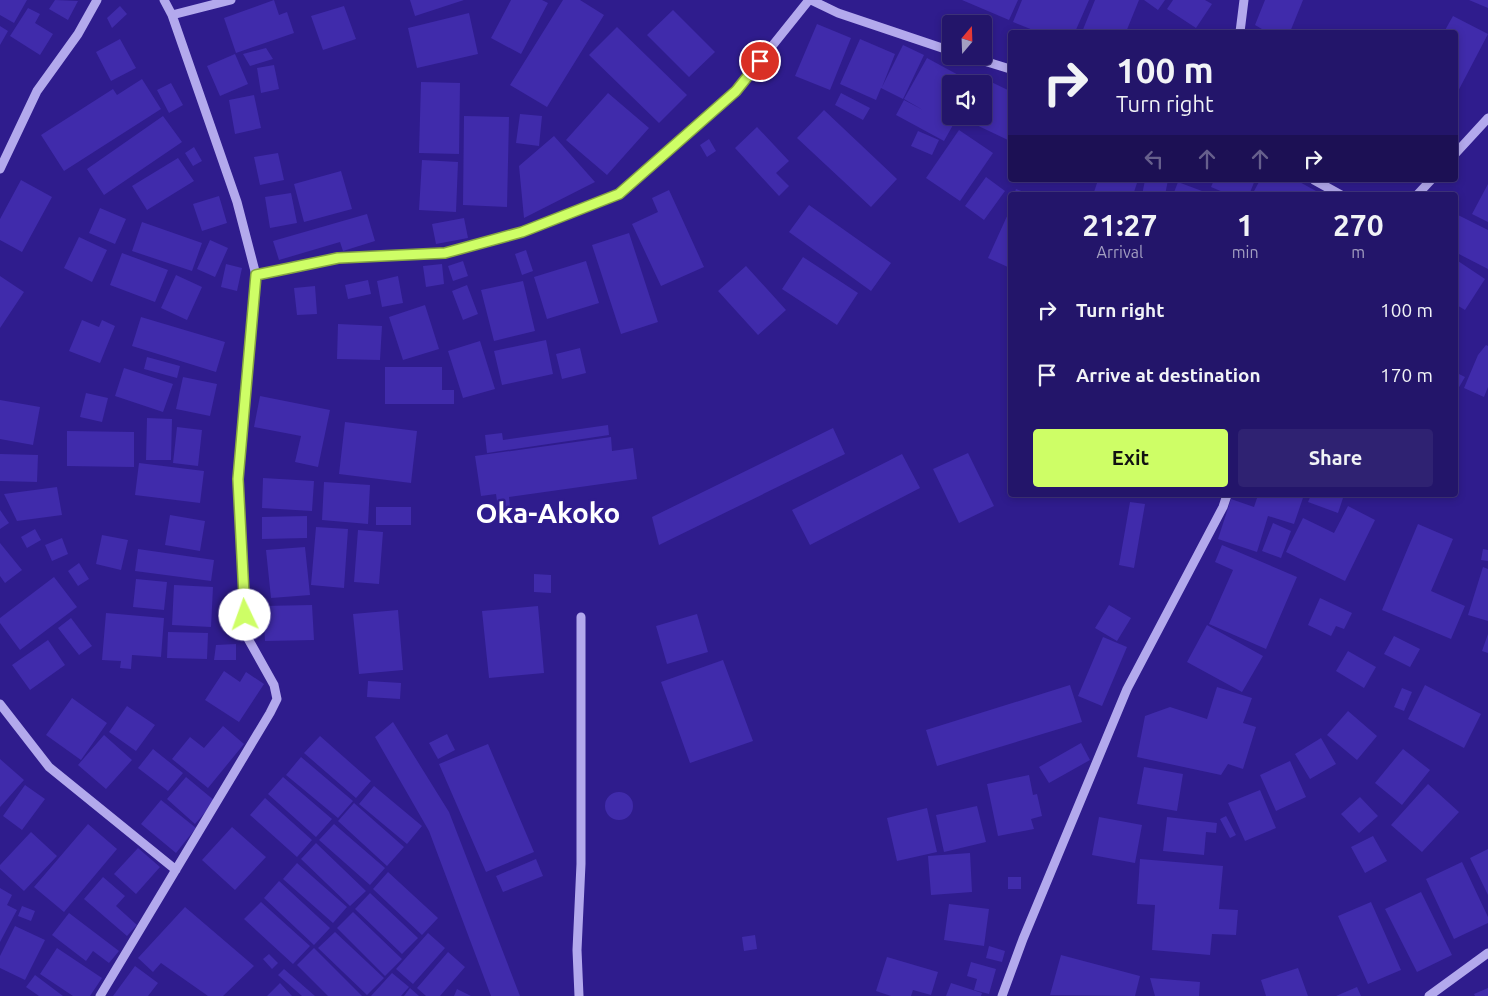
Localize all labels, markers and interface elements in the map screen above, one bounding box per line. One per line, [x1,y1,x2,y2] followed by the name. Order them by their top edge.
[942,15,992,65] north arrow
[942,15,992,125] map controls
[739,40,781,82] pin
[746,47,774,75] icon: arrive
[1033,50,1098,115] icon: right
[1116,50,1214,90] text: 100 m
[942,75,992,125] button: sound
[1116,91,1214,116] text: Turn right
[1140,145,1168,173] icon: left
[1193,145,1221,173] icon: ahead
[1246,145,1274,173] icon: ahead
[1299,145,1327,173] icon: right
[1082,208,1157,242] text: 21:27
[1237,208,1254,242] text: 1
[1333,208,1384,242] text: 270
[1097,243,1143,261] text: Arrival
[1232,243,1259,261] text: min
[1351,243,1365,261] text: m
[1033,296,1061,324] icon: right
[1076,299,1164,321] text: Turn right
[1380,299,1433,321] text: 100 m
[1033,361,1061,389] icon: arrive
[1076,364,1261,386] text: Arrive at destination
[1380,364,1433,386] text: 170 m
[1033,429,1228,487] button: Exit
[1238,429,1433,487] button: Share
[476,497,620,528] district label: Oka-Akoko
[218,588,270,640] position arrow

